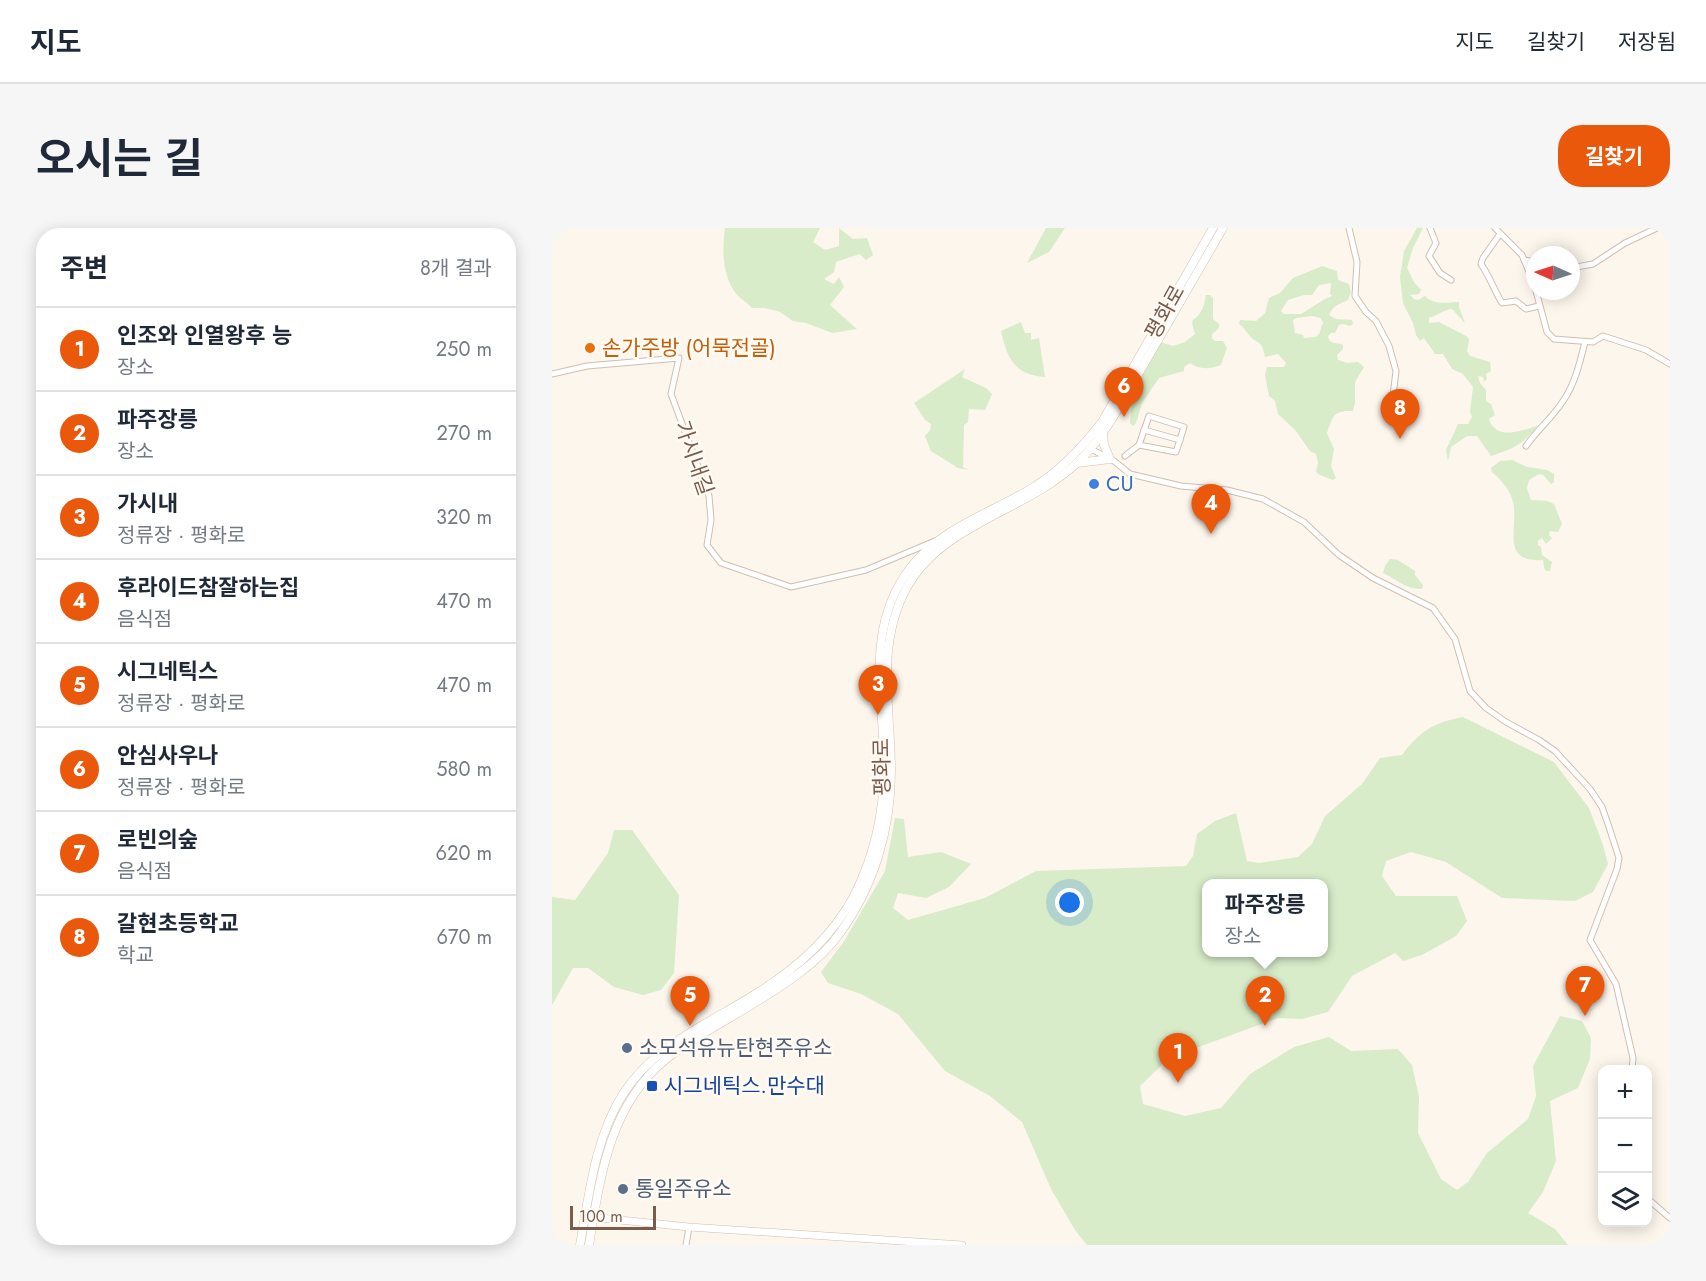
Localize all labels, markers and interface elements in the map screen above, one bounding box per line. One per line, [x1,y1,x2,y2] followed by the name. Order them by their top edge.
[30,22,82,63] text: 지도
[1455,27,1494,57] text: 지도
[1527,27,1585,57] text: 길찾기
[1618,27,1676,57] text: 저장됨
[1558,125,1670,187] button: 길찾기
[36,128,203,189] text: 오시는 길
[1526,246,1580,300] north arrow
[60,249,108,287] text: 주변
[420,254,492,283] text: 8개 결과
[1138,279,1192,345] street label: 평화로
[117,319,292,351] text: 인조와 인열왕후 능
[602,333,776,363] place label: 손가주방 (어묵전골)
[74,335,85,364] text: 1
[436,335,492,364] text: 250 m
[583,341,597,355] marker: 손가주방 (어묵전골)
[117,353,154,382] text: 장소
[1104,368,1144,417] pin: 6
[1380,390,1420,439] pin: 8
[117,403,198,435] text: 파주장릉
[667,417,721,499] street label: 가시내길
[73,419,86,448] text: 2
[437,419,492,448] text: 270 m
[117,437,154,466] text: 장소
[1106,469,1134,499] place label: CU
[1087,477,1101,491] marker: CU
[1192,484,1230,534] pin: 4
[117,487,178,519] text: 가시내
[73,503,86,532] text: 3
[436,503,492,532] text: 320 m
[117,521,245,550] text: 정류장 · 평화로
[117,571,299,603] text: 후라이드참잘하는집
[73,587,86,616] text: 4
[436,587,492,616] text: 470 m
[117,605,172,634] text: 음식점
[117,655,218,687] text: 시그네틱스
[858,666,898,715] pin: 3
[73,671,86,700] text: 5
[436,671,492,700] text: 470 m
[117,689,245,718] text: 정류장 · 평화로
[866,738,898,796] street label: 평화로
[117,739,218,771] text: 안심사우나
[73,755,86,784] text: 6
[436,755,492,784] text: 580 m
[117,773,245,802] text: 정류장 · 평화로
[117,823,198,855] text: 로빈의숲
[73,839,86,868] text: 7
[436,839,492,868] text: 620 m
[117,857,172,886] text: 음식점
[1202,879,1328,957] popup
[1055,888,1084,917] your location
[1225,888,1305,920] text: 파주장릉
[117,907,238,939] text: 갈현초등학교
[1225,922,1261,951] text: 장소
[73,923,86,952] text: 8
[436,923,492,952] text: 670 m
[117,941,154,970] text: 학교
[1566,966,1604,1016] pin: 7
[670,976,710,1026] pin: 5
[1246,976,1284,1026] pin: 2
[639,1033,832,1063] place label: 소모석유뉴탄현주유소
[1158,1034,1198,1083] pin: 1
[620,1041,634,1055] marker: 소모석유뉴탄현주유소
[1598,1065,1652,1227] map controls
[1598,1065,1652,1119] button: +
[664,1071,825,1101] place label: 시그네틱스.만수대
[645,1079,659,1093] marker: 시그네틱스.만수대
[1598,1119,1652,1173] button: −
[1598,1173,1652,1227] button: layers
[635,1174,732,1204] place label: 통일주유소
[616,1182,630,1196] marker: 통일주유소
[570,1203,656,1230] scale bar
[579,1205,623,1228] text: 100 m

